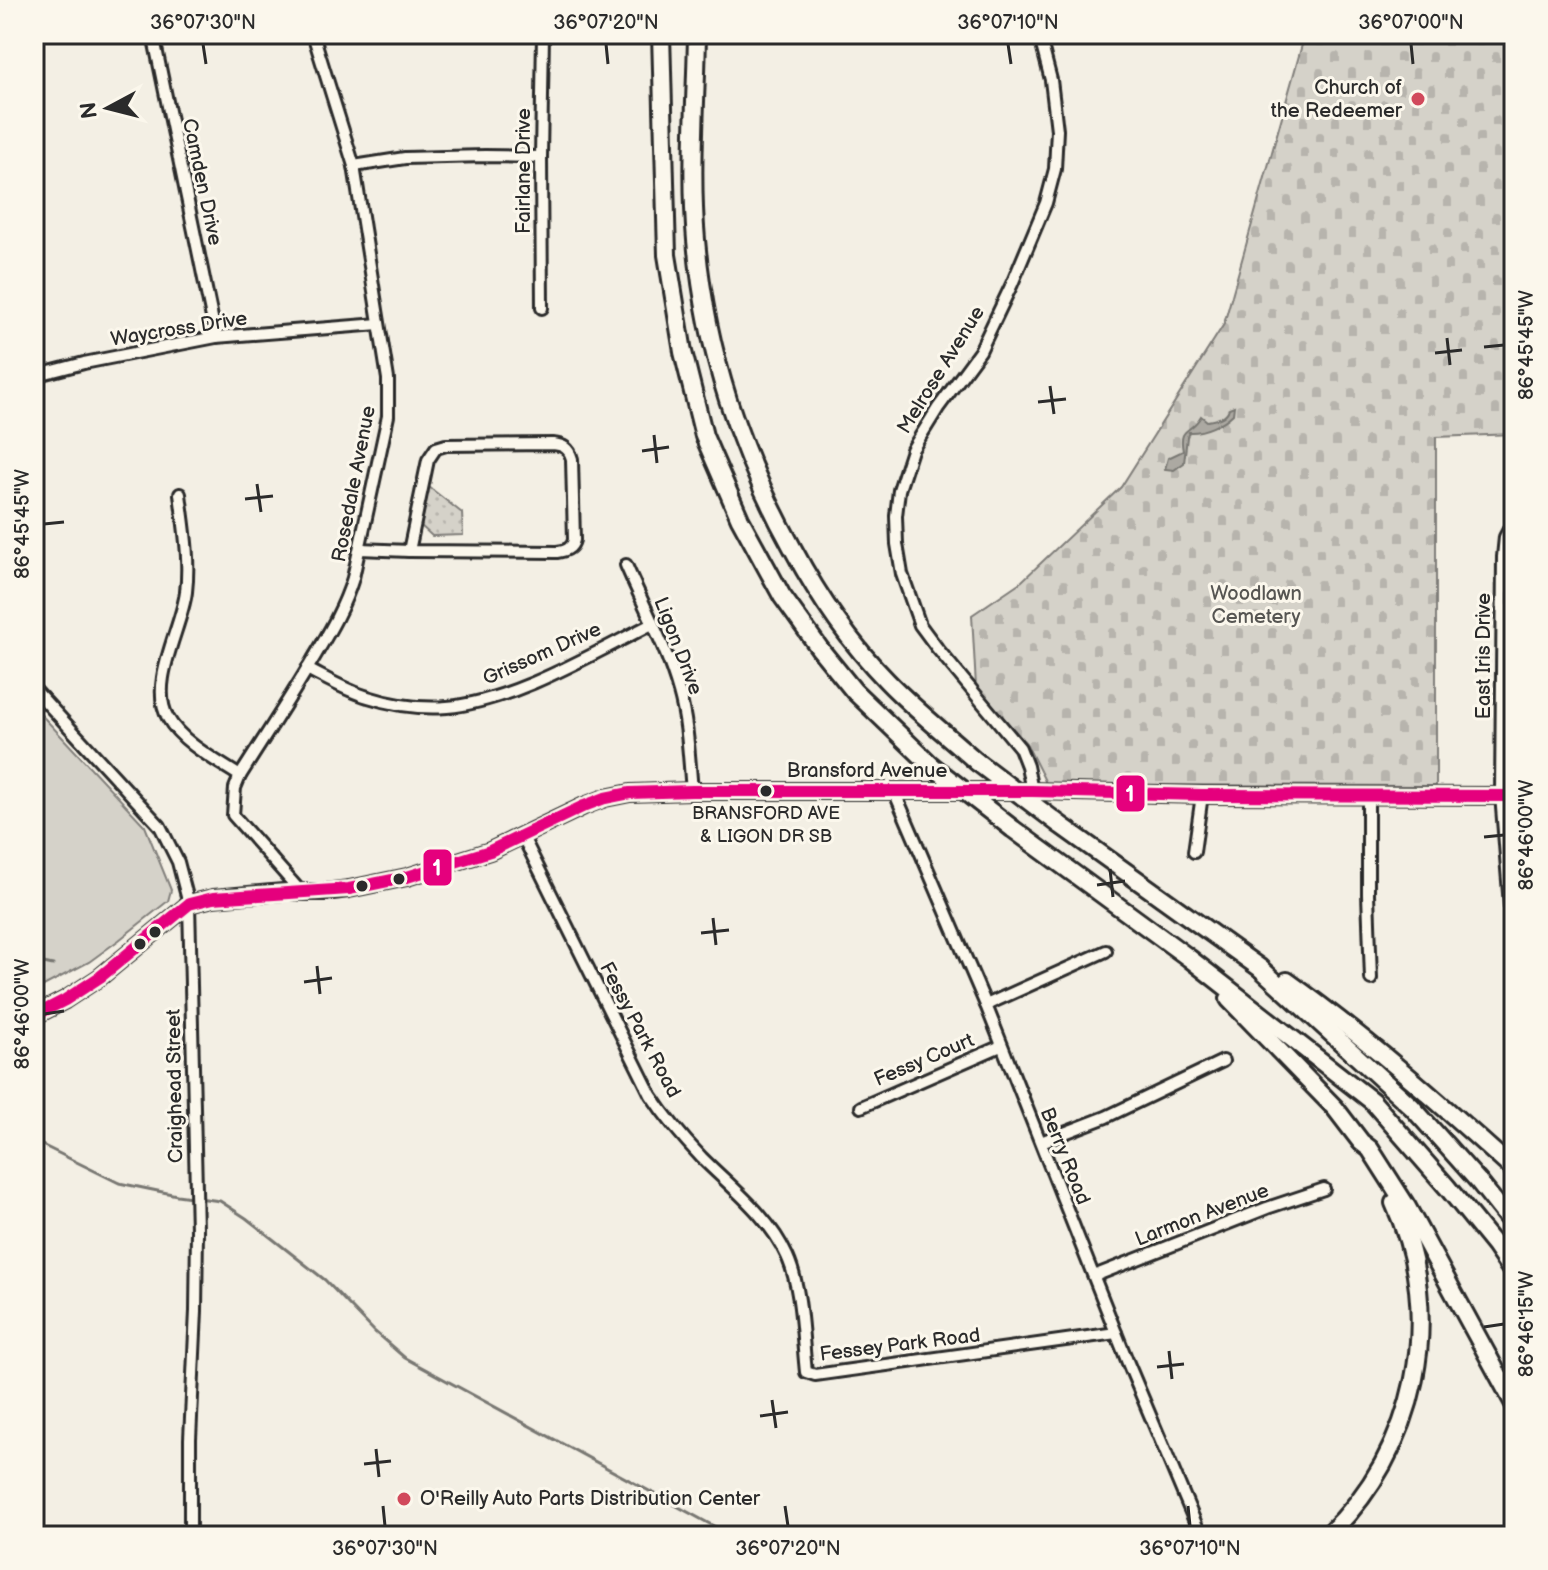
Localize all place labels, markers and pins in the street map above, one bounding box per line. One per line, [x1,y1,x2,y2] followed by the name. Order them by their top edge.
[1271,76,1403,123] place label: Church of the Redeemer
[1409,90,1427,108] marker: Church of the Redeemer
[758,783,774,799] marker: BRANSFORD AVE & LIGON DR SB
[692,803,840,847] place label: BRANSFORD AVE & LIGON DR SB
[391,871,407,887] unlabelled marker
[354,878,370,894] unlabelled marker
[147,924,163,940] unlabelled marker
[132,936,148,952] unlabelled marker
[420,1487,761,1511] place label: O'Reilly Auto Parts Distribution Center
[395,1490,413,1508] marker: O'Reilly Auto Parts Distribution Center

